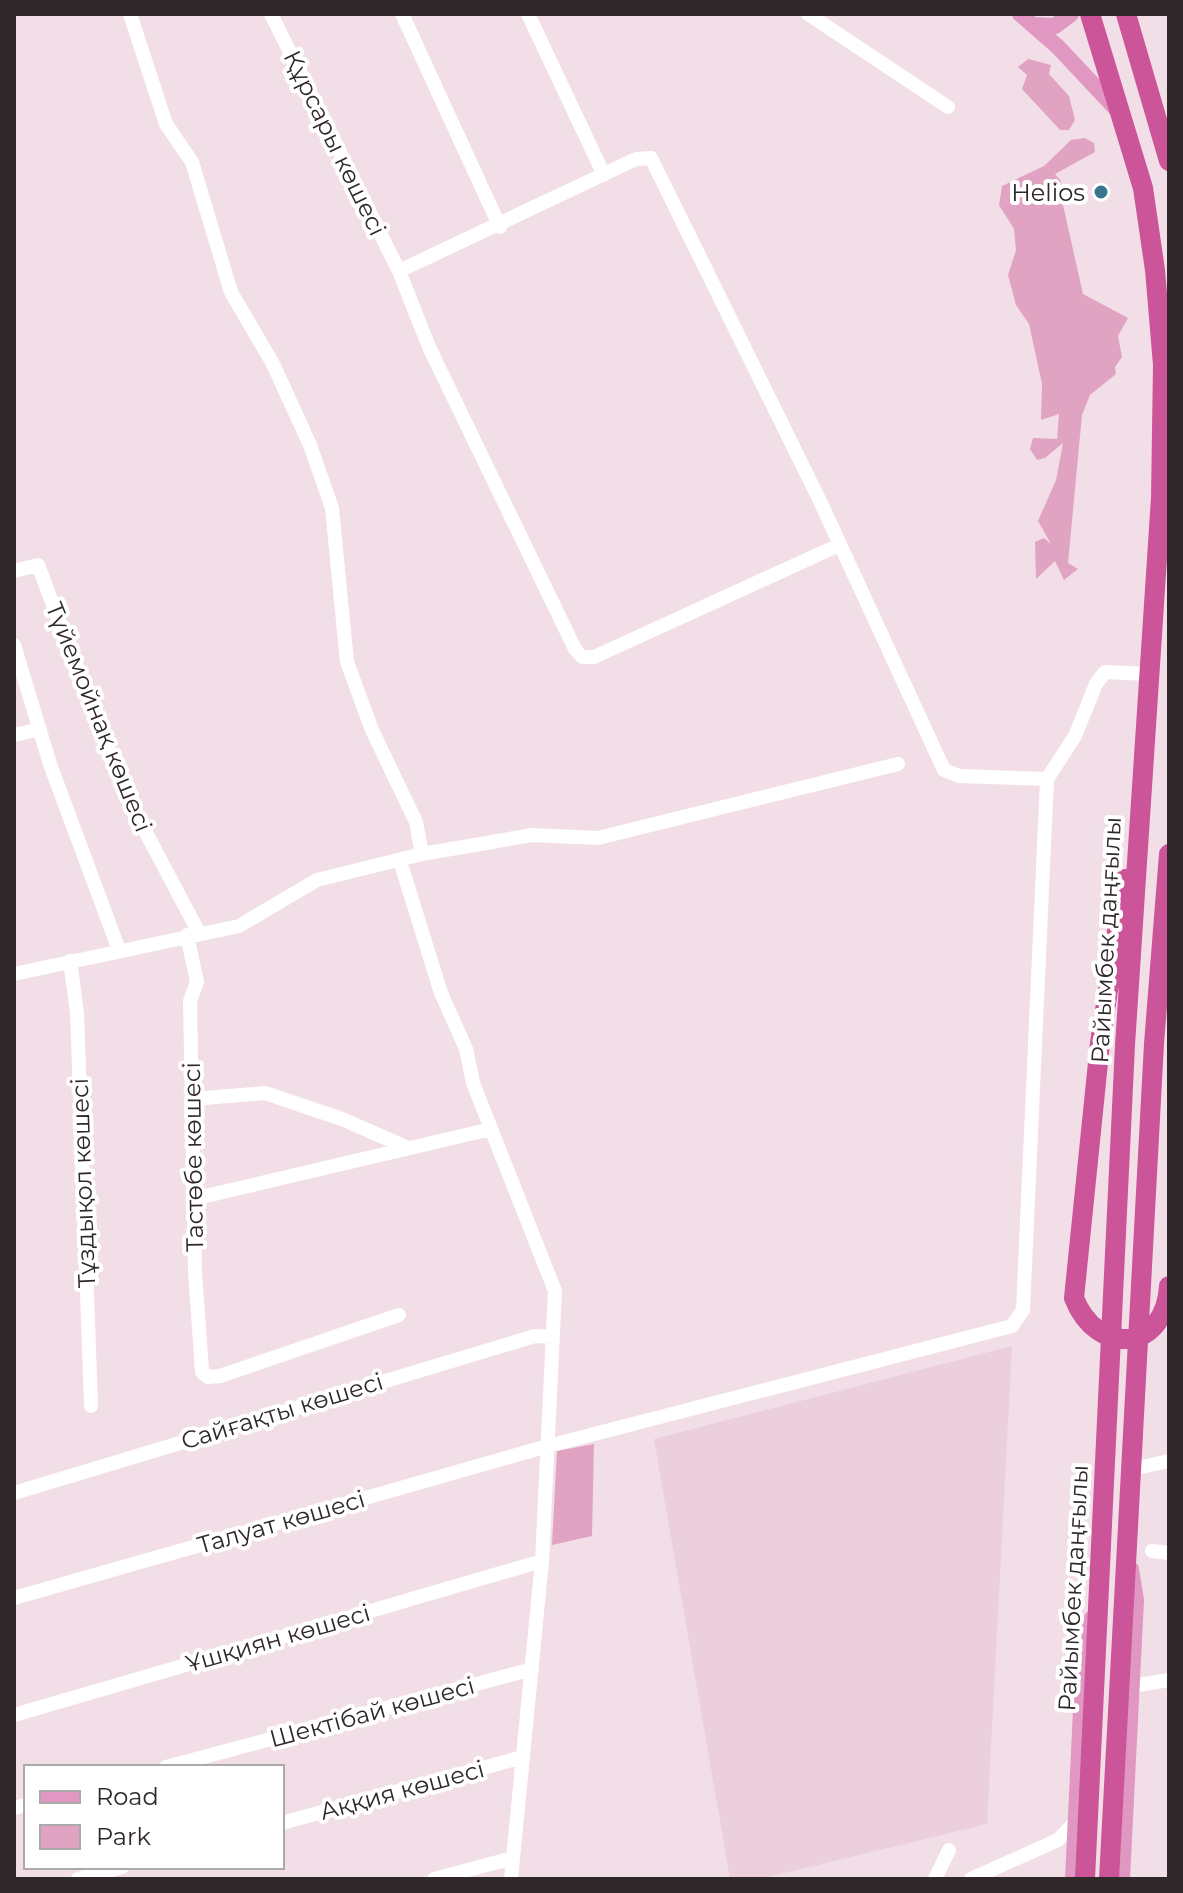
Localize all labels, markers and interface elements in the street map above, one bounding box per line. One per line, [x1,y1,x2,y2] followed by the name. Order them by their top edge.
[278,46,392,240] street label: Құрсары көшесі
[1011,178,1085,207] place label: Helios
[1092,183,1110,201] marker: Helios
[40,598,158,836] street label: Түйемойнақ көшесі
[1085,816,1127,1064] street label: Райымбек даңғылы
[177,1062,209,1252] street label: Тастөбе көшесі
[65,1077,101,1289] street label: Тұздықол көшесі
[178,1366,386,1456] street label: Сайғақты көшесі
[1052,1464,1094,1712] street label: Райымбек даңғылы
[194,1484,368,1560] street label: Талуат көшесі
[182,1598,374,1678] street label: Ұшқиян көшесі
[266,1671,478,1753] street label: Шектібай көшесі
[317,1754,487,1826] street label: Аққия көшесі
[24,1765,284,1869] legend
[96,1782,159,1811] text: Road
[96,1822,151,1851] text: Park

